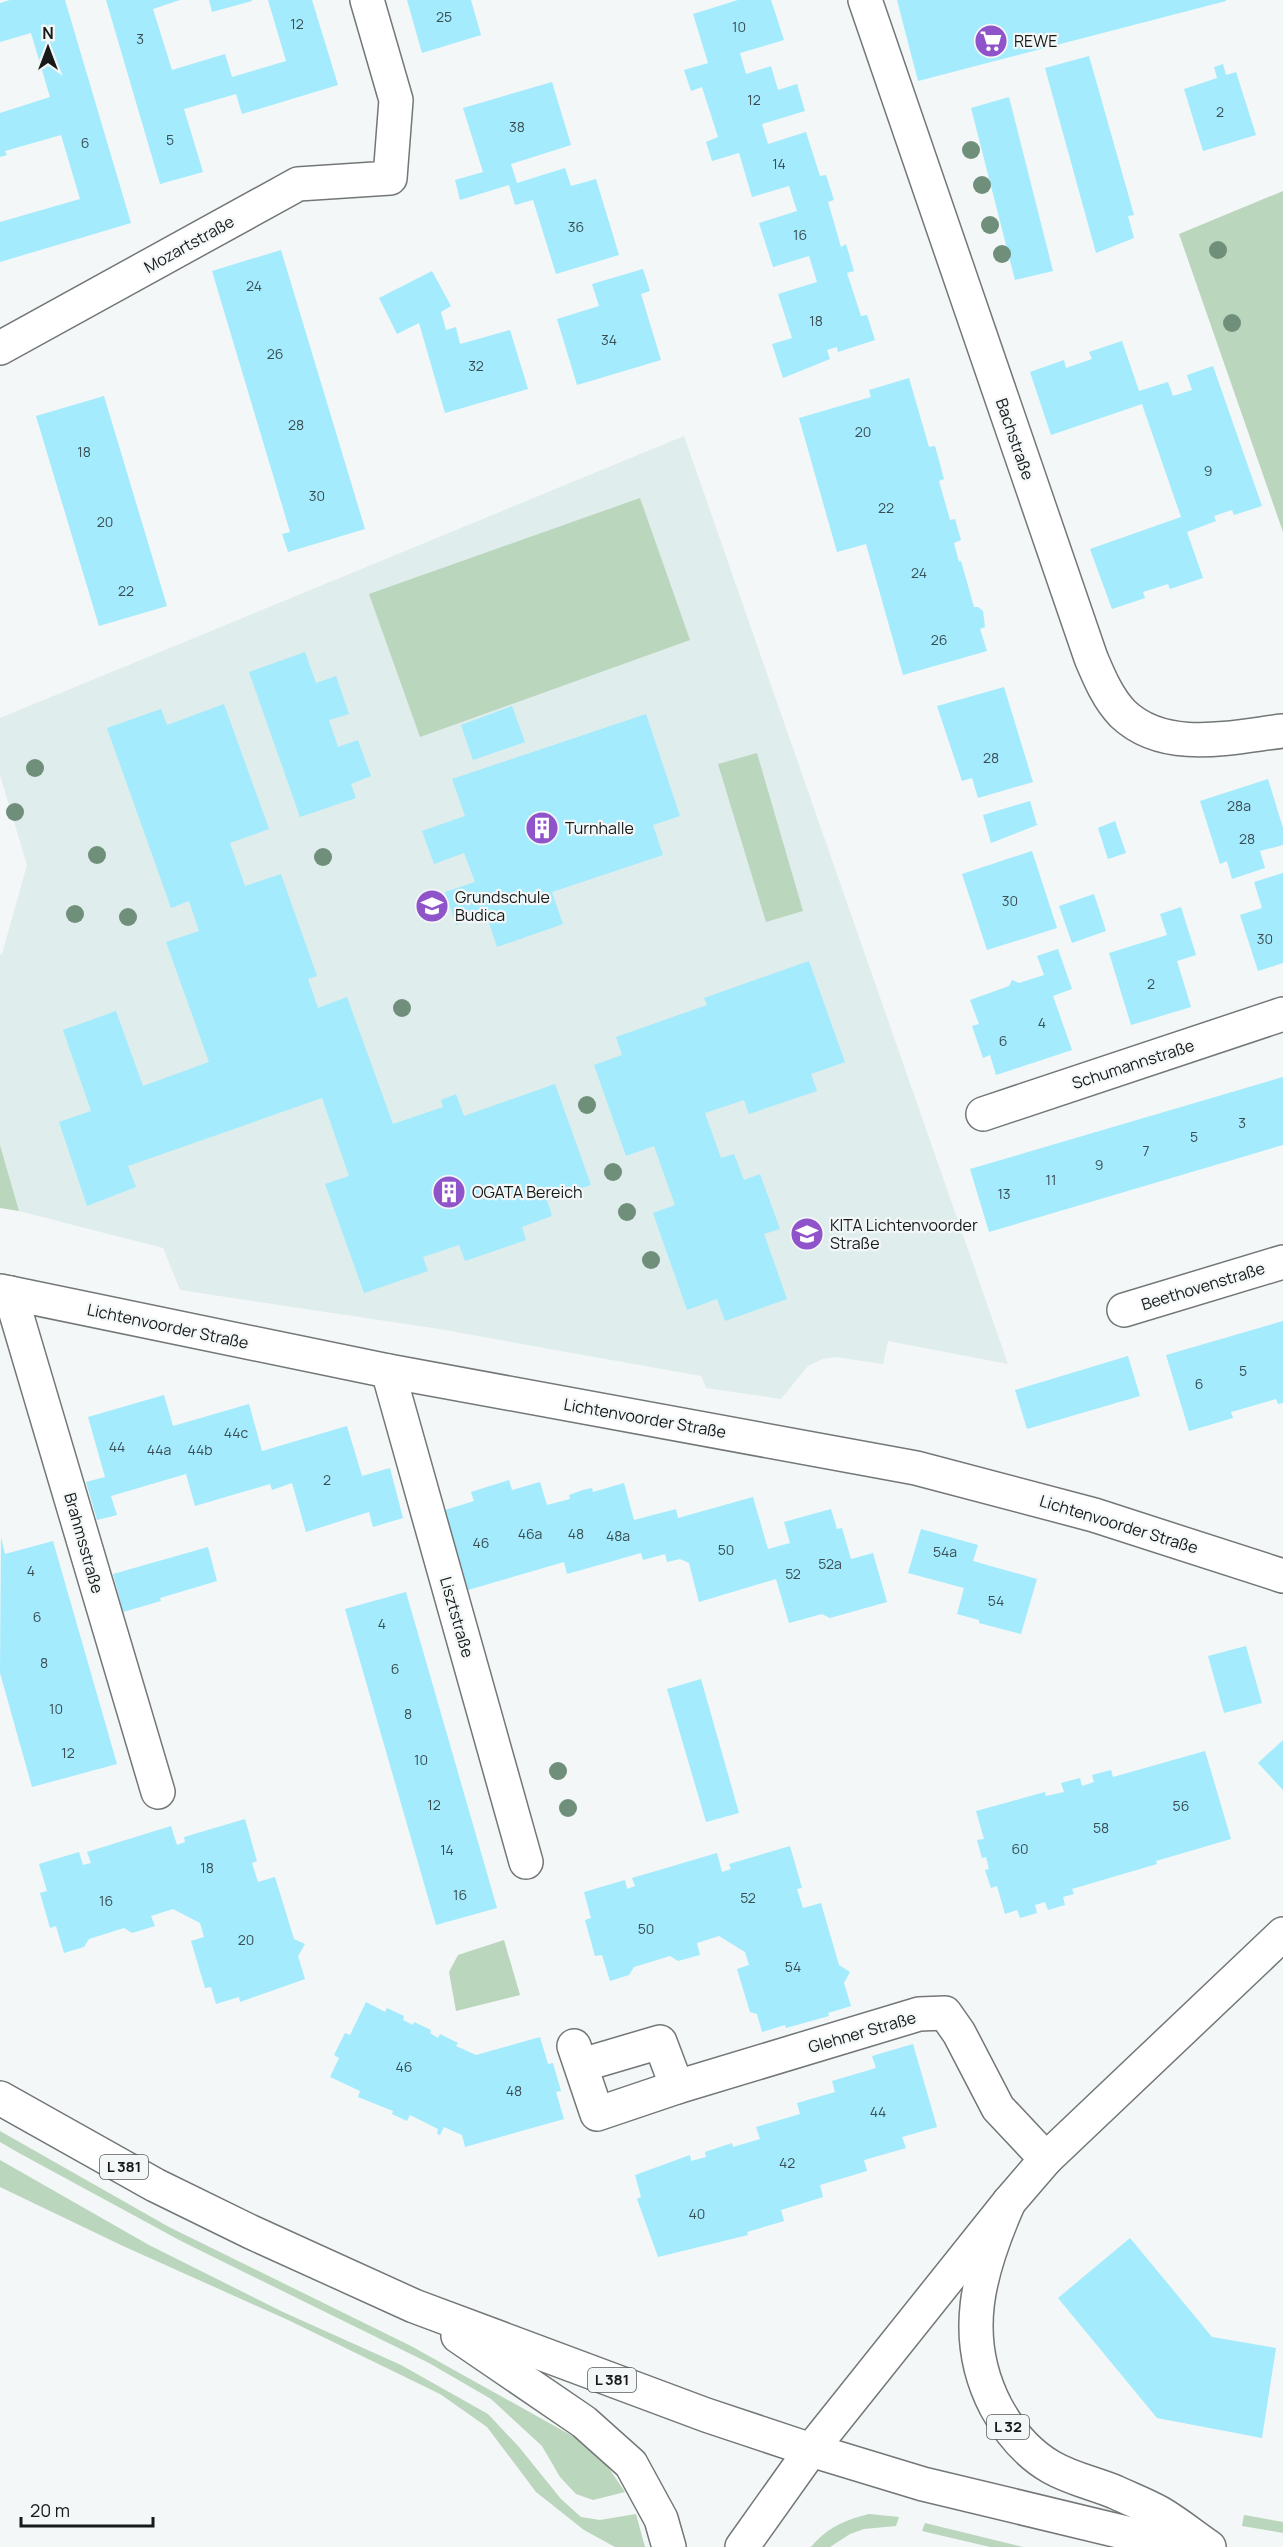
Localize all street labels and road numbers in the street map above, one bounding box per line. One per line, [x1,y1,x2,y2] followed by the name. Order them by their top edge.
[140,210,238,278] street label: Mozartstraße
[991,395,1039,483] street label: Bachstraße
[1069,1034,1197,1094] street label: Schumannstraße
[1139,1257,1267,1315] street label: Beethovenstraße
[85,1298,251,1354] street label: Lichtenvoorder Straße
[562,1393,728,1443] street label: Lichtenvoorder Straße
[1037,1489,1201,1559] street label: Lichtenvoorder Straße
[59,1490,109,1596] street label: Brahmsstraße
[435,1574,479,1660] street label: Lisztstraße
[806,2006,918,2058] street label: Glehner Straße
[100,2155,148,2179] road number: L 381
[588,2368,636,2392] road number: L 381
[987,2415,1029,2439] road number: L 32

